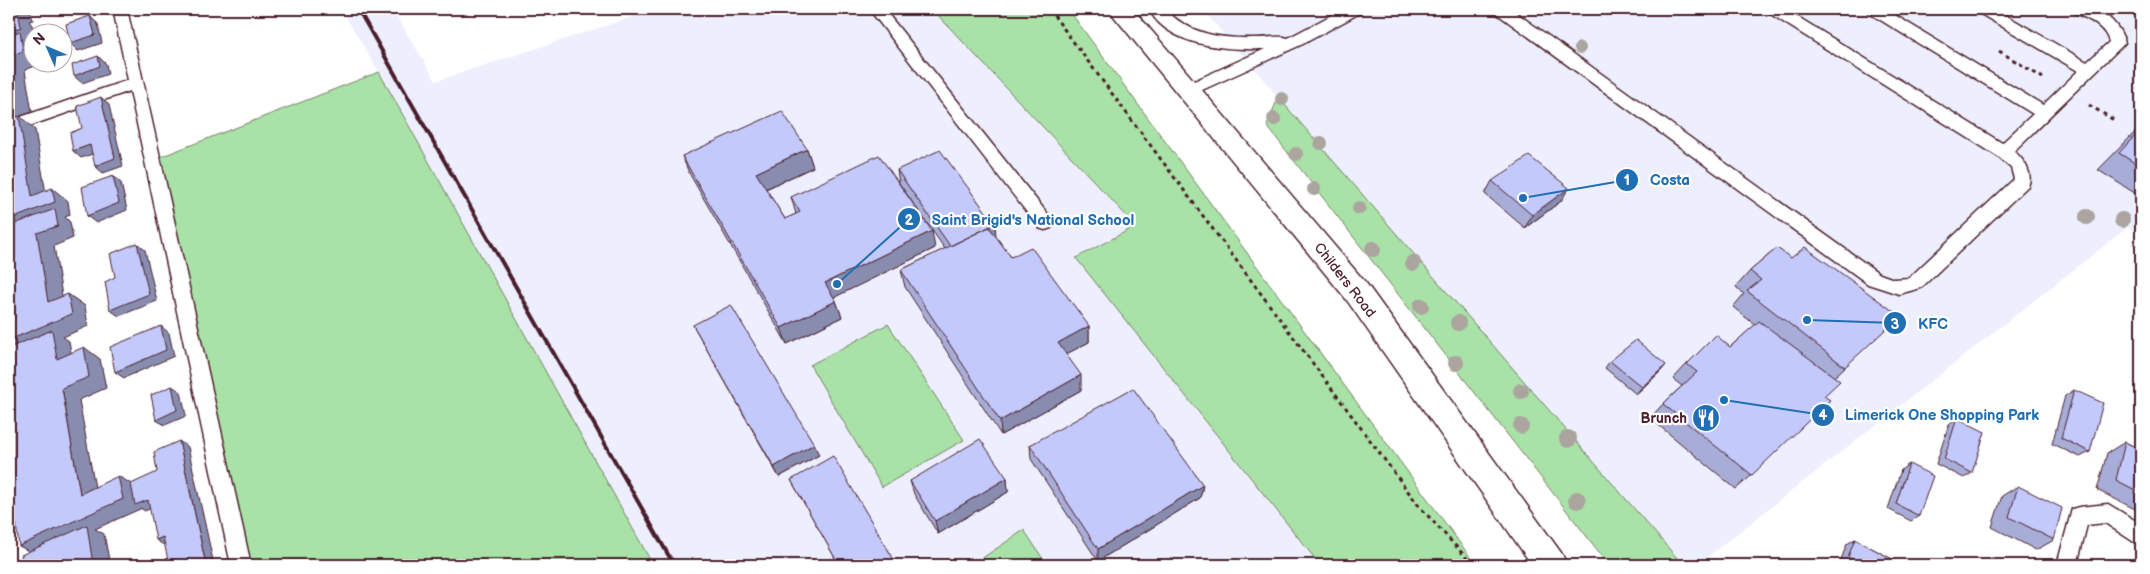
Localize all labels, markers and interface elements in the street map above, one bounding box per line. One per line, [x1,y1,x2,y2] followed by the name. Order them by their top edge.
[22,22,72,72] north arrow
[29,29,49,49] text: N
[1615,165,1700,195] callout: Costa
[1624,171,1630,190] text: 1
[1650,171,1690,190] text: Costa
[896,204,1144,234] callout: Saint Brigid's National School
[905,211,914,230] text: 2
[932,211,1134,230] text: Saint Brigid's National School
[1311,239,1379,321] street label: Childers Road
[1883,308,1958,338] callout: KFC
[1891,315,1900,334] text: 3
[1918,315,1948,334] text: KFC
[1810,400,2050,430] callout: Limerick One Shopping Park
[1691,403,1721,433] restaurant icon: Brunch
[1819,406,1828,425] text: 4
[1845,406,2039,425] text: Limerick One Shopping Park
[1641,410,1687,427] place label: Brunch

